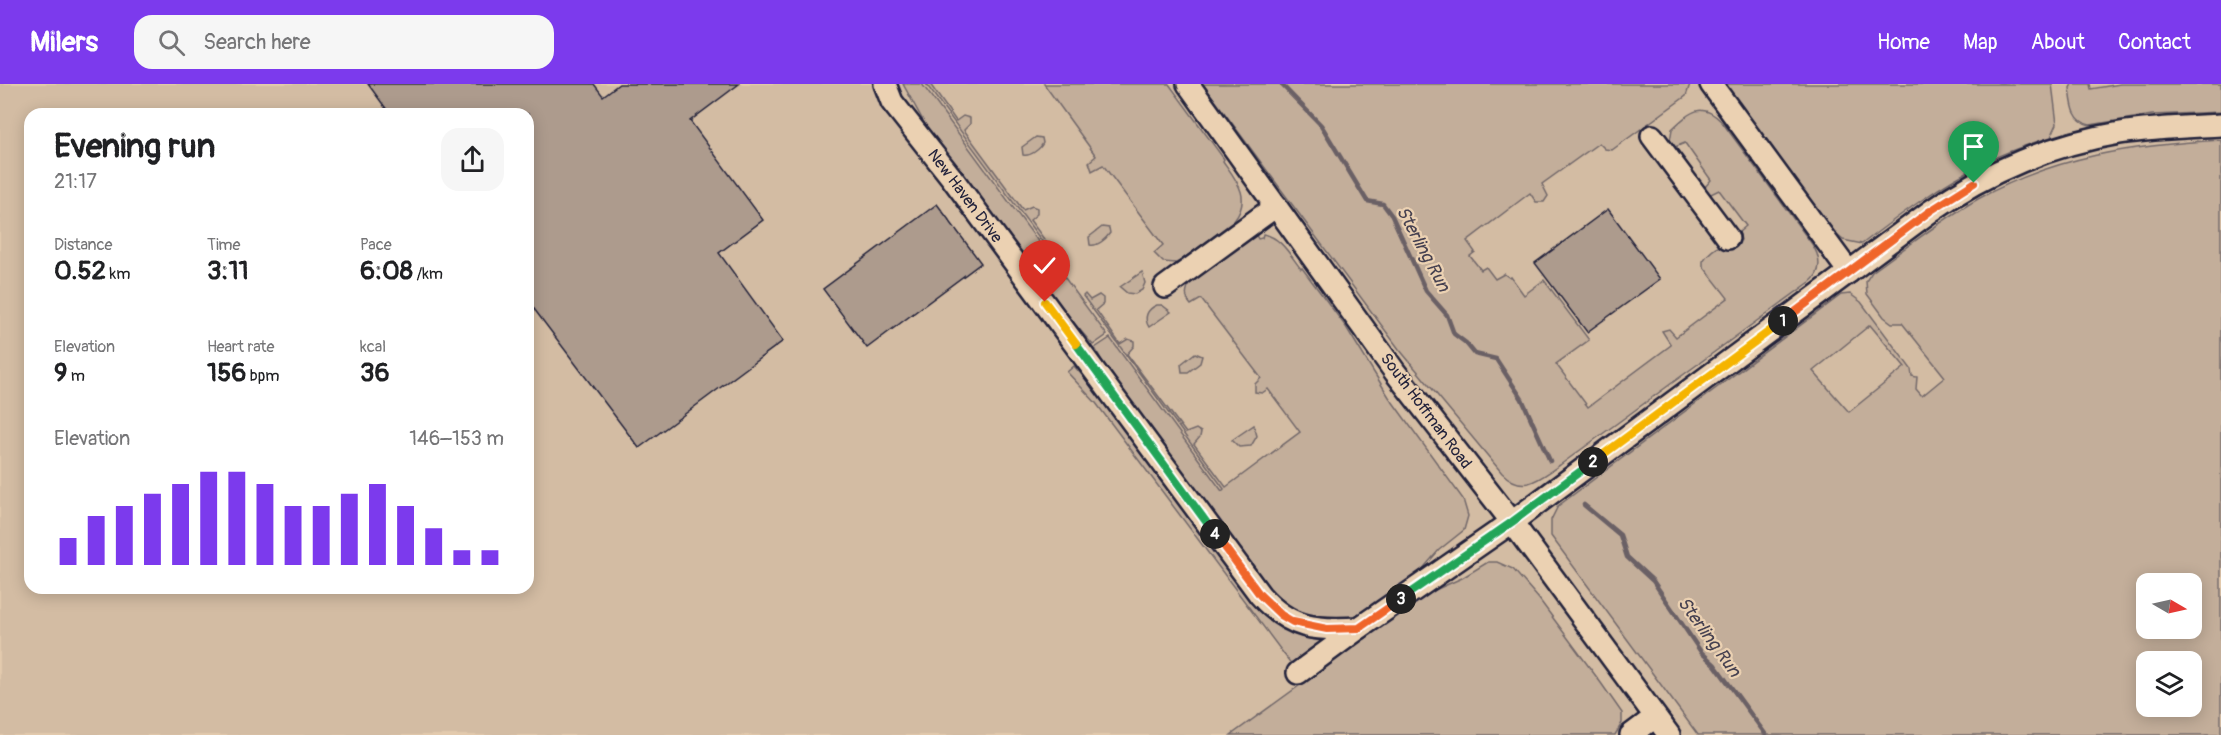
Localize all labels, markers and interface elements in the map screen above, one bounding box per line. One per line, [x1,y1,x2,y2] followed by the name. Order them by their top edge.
[134,15,554,69] search box
[30,25,98,60] text: Milers
[155,26,188,59] icon: search
[203,28,311,56] text: Search here
[1877,29,1930,56] text: Home
[1963,29,1998,56] text: Map
[2031,29,2085,56] text: About
[2118,29,2191,56] text: Contact
[1948,121,1999,183] pin
[54,126,215,167] text: Evening run
[441,128,504,191] button: share
[1957,130,1990,163] icon: arrive
[923,145,1007,247] street label: New Haven Drive
[54,169,97,194] text: 21:17
[1391,202,1455,296] water label: Sterling Run
[54,235,113,255] text: Distance
[207,235,240,255] text: Time
[360,235,392,255] text: Pace
[1019,240,1070,302] pin
[1028,249,1061,282] icon: check
[54,255,106,287] text: 0.52
[207,255,249,287] text: 3:11
[360,255,413,287] text: 6:08
[106,264,130,284] text: km
[413,264,443,284] text: /km
[1768,306,1798,336] pin: 1
[1780,311,1786,331] text: 1
[54,337,115,357] text: Elevation
[207,337,274,357] text: Heart rate
[360,337,386,357] text: kcal
[1376,349,1476,473] street label: South Hoffman Road
[54,357,67,389] text: 9
[207,357,246,389] text: 156
[360,357,390,389] text: 36
[67,366,85,386] text: m
[246,366,279,386] text: bpm
[54,426,130,451] text: Elevation
[409,426,504,451] text: 146–153 m
[1578,447,1608,477] pin: 2
[1589,452,1597,472] text: 2
[1200,519,1230,549] pin: 4
[1210,524,1220,544] text: 4
[2136,573,2202,639] north arrow
[2136,573,2202,717] map controls
[1386,584,1416,614] pin: 3
[1397,589,1405,609] text: 3
[1672,593,1746,682] water label: Sterling Run
[2136,651,2202,717] button: layers

